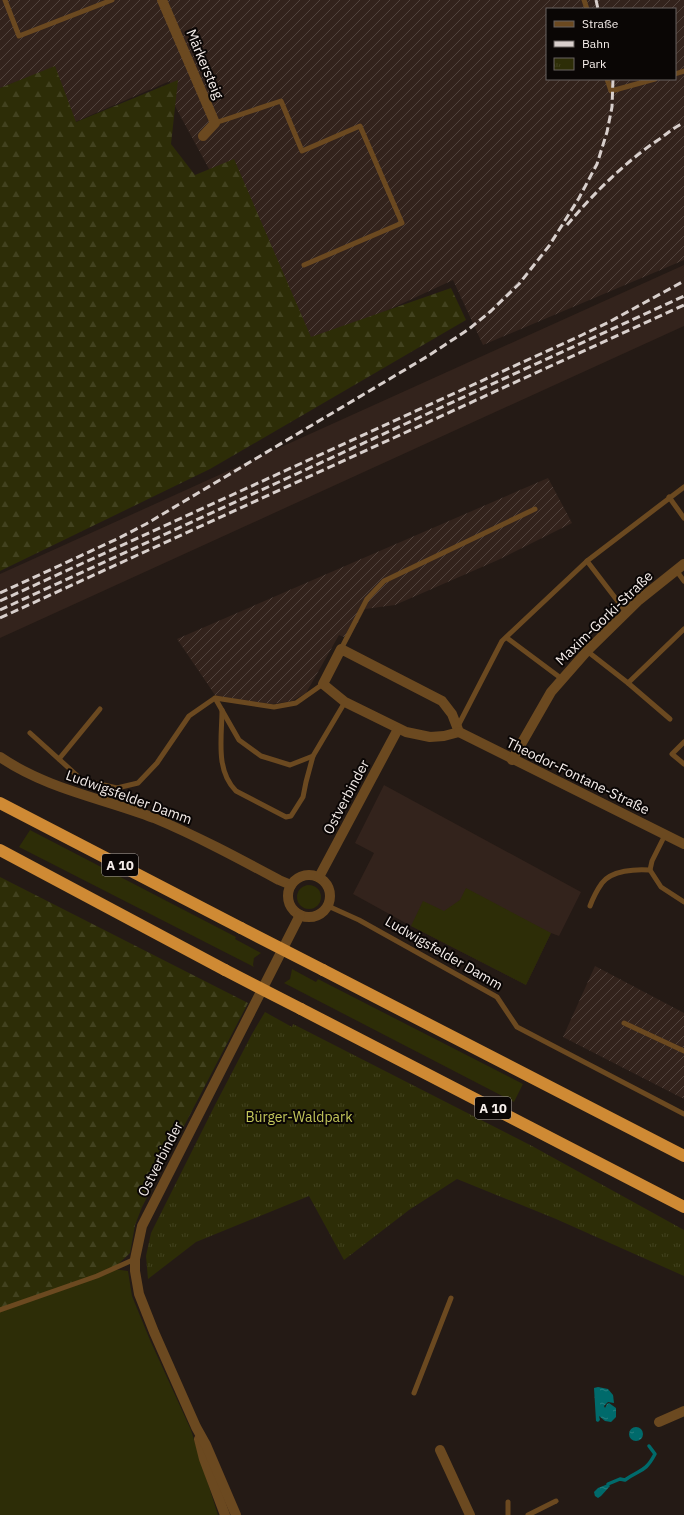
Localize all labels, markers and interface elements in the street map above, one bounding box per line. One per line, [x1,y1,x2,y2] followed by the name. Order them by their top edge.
[546,8,676,80] legend
[582,16,619,31] text: Straße
[182,26,228,102] street label: Märkersteig
[582,36,610,51] text: Bahn
[582,56,607,71] text: Park
[551,567,657,669] street label: Maxim-Gorki-Straße
[504,734,653,819] street label: Theodor-Fontane-Straße
[319,757,373,837] street label: Ostverbinder
[63,766,195,828] street label: Ludwigsfelder Damm
[102,854,138,876] road number: A 10
[382,912,506,994] street label: Ludwigsfelder Damm
[475,1097,511,1119] road number: A 10
[245,1108,353,1126] park label: Bürger-Waldpark
[133,1119,187,1199] street label: Ostverbinder

